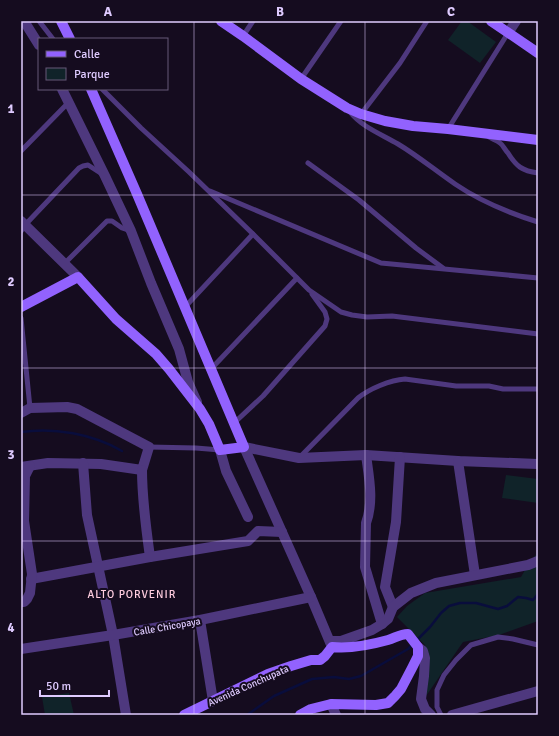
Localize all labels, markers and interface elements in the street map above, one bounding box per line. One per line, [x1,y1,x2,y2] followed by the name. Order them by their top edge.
[104,4,113,20] text: A
[276,4,284,20] text: B
[447,4,455,20] text: C
[38,38,168,90] legend
[74,47,100,62] text: Calle
[74,67,110,82] text: Parque
[7,101,15,117] text: 1
[7,274,15,290] text: 2
[7,447,15,463] text: 3
[88,588,176,601] district label: ALTO PORVENIR
[133,615,202,639] street label: Calle Chicopaya
[7,620,15,636] text: 4
[206,663,291,709] street label: Avenida Conchupata
[40,672,109,698] scale bar
[46,679,71,694] text: 50 m

